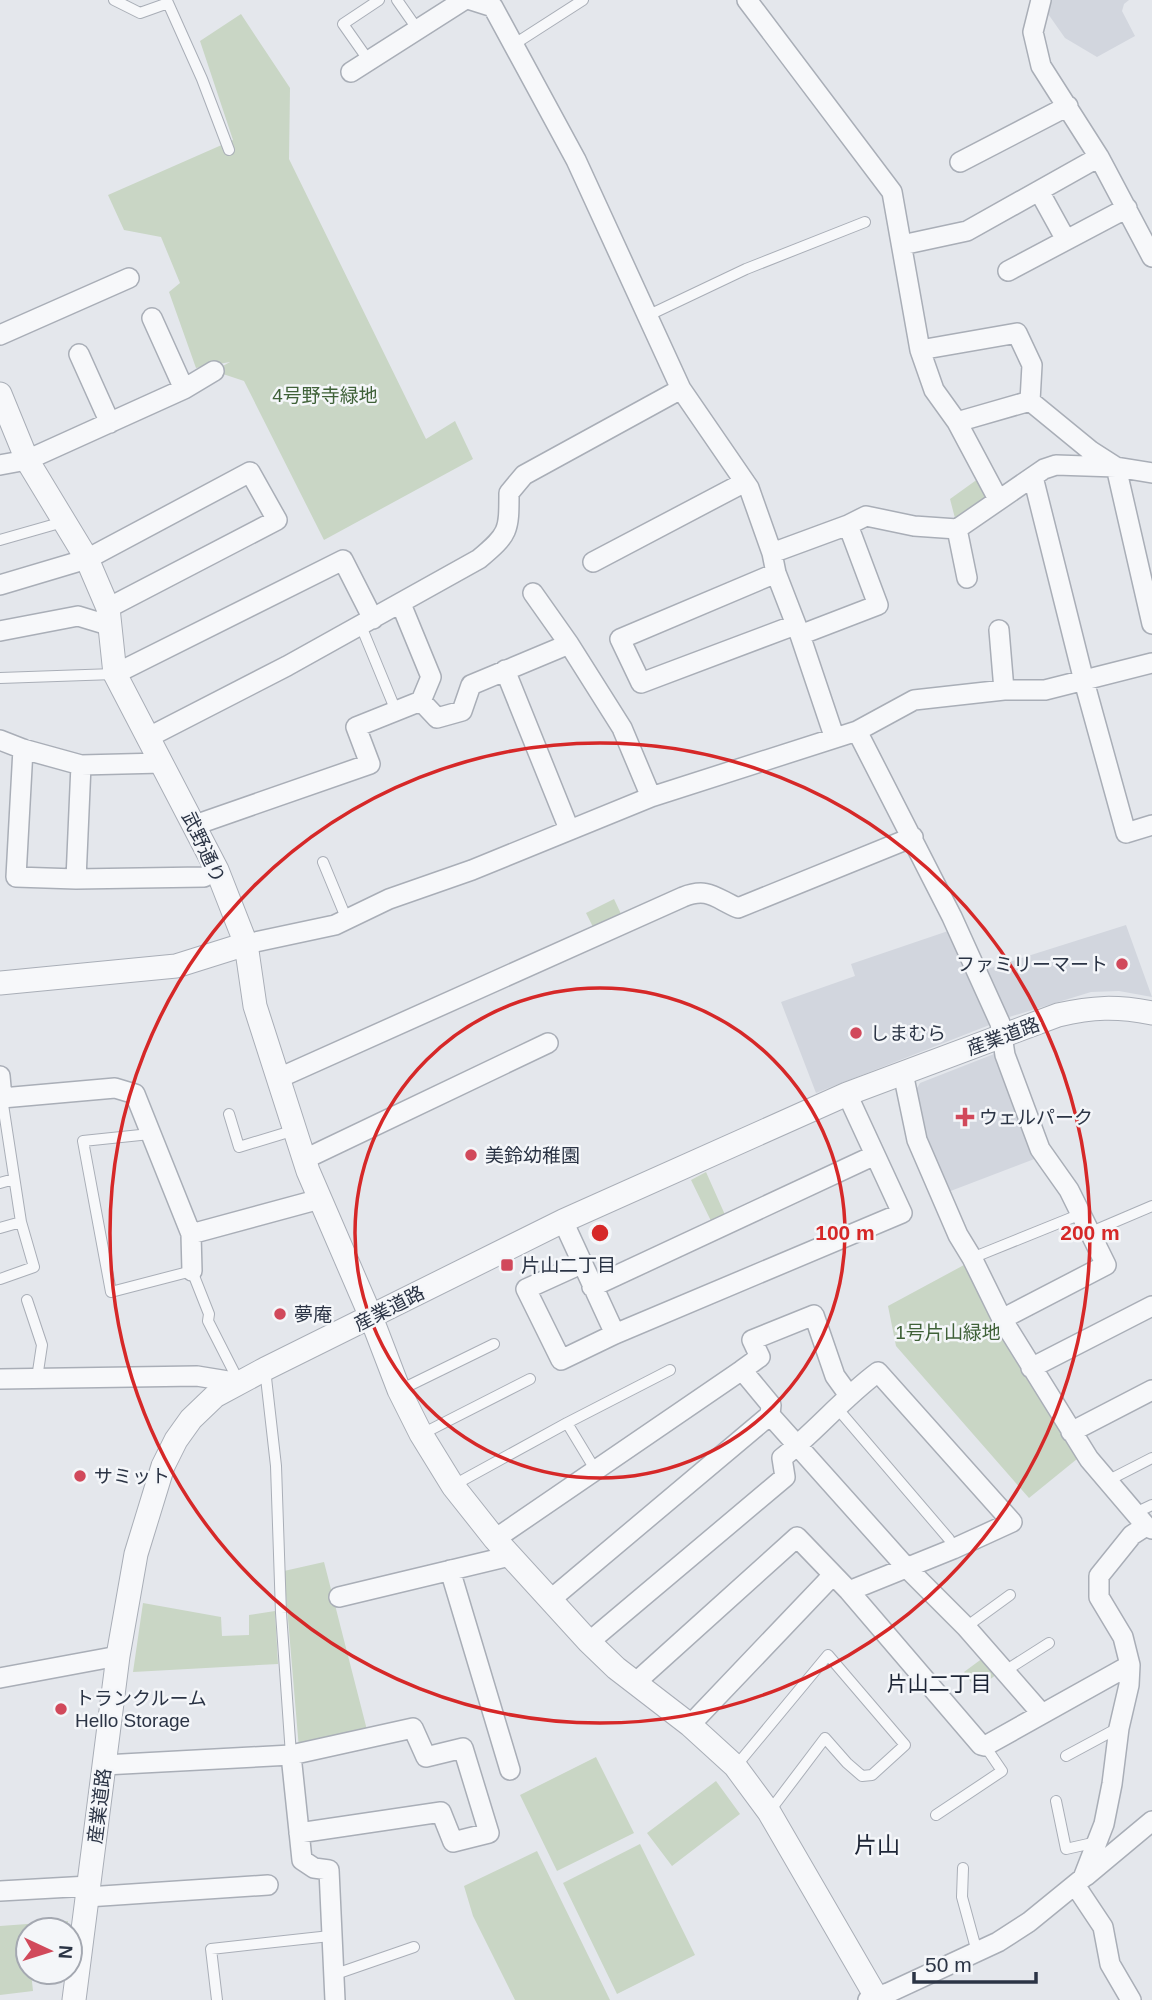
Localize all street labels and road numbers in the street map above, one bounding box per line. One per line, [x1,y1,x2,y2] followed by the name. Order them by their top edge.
[178,808,229,886] street label: 武野通り
[964,1014,1042,1059] street label: 産業道路
[351,1282,428,1335] street label: 産業道路
[84,1767,115,1845] street label: 産業道路

